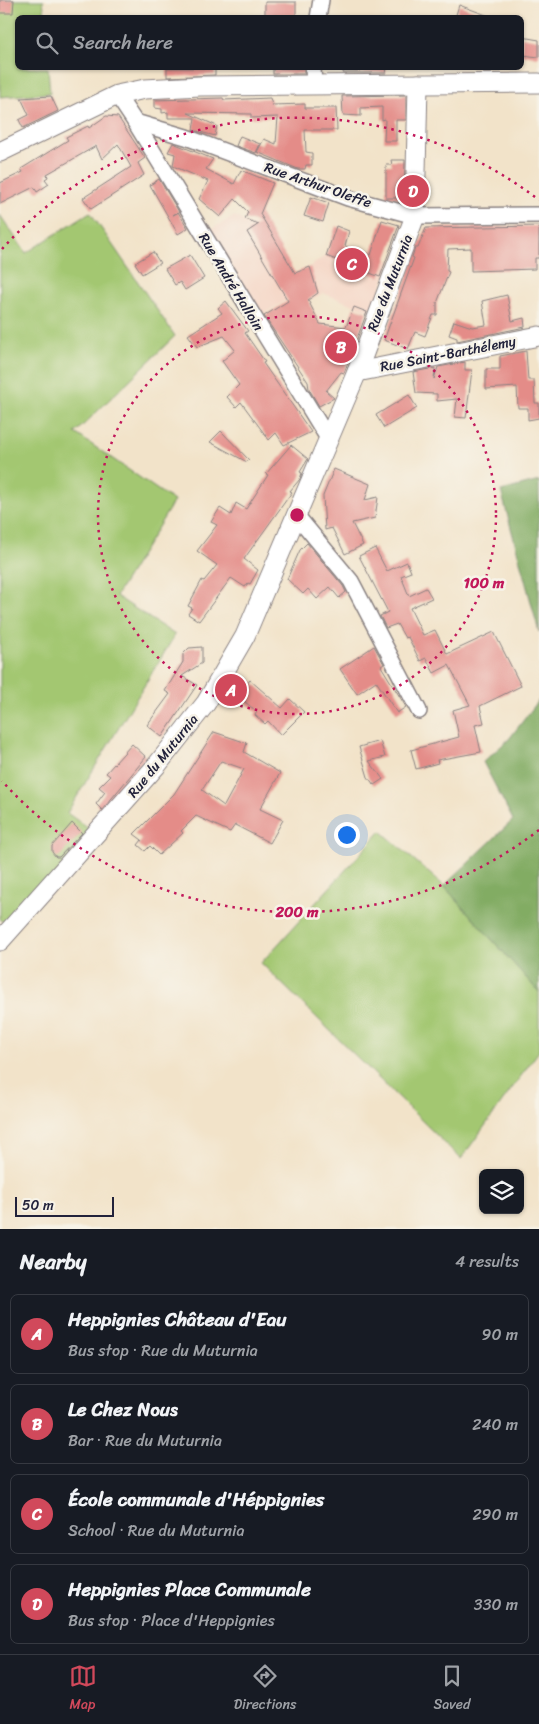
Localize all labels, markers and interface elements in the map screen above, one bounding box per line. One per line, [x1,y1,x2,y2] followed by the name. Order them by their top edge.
[15,15,524,70] search box
[73,26,173,59] text: Search here
[33,29,61,57] icon: search
[261,155,375,215] street label: Rue Arthur Oleffe
[397,172,429,210] pin: D
[192,228,271,336] street label: Rue André Halloin
[360,231,420,335] street label: Rue du Muturnia
[336,245,368,283] pin: C
[325,328,357,366] pin: B
[378,328,519,379] street label: Rue Saint-Barthélemy
[288,506,306,524] centre of rings
[464,570,505,596] text: 100 m
[215,671,247,709] pin: A
[121,708,205,804] street label: Rue du Muturnia
[334,822,360,848] your location
[274,899,319,925] text: 200 m
[479,1169,524,1214] map controls
[479,1169,524,1214] button: layers
[22,1193,54,1218] text: 50 m
[15,1194,114,1217] scale bar
[20,1243,86,1281] text: Nearby
[455,1247,519,1276] text: 4 results
[68,1303,287,1336] text: Heppignies Château d'Eau
[32,1320,42,1349] text: A
[482,1320,518,1349] text: 90 m
[68,1336,258,1365] text: Bus stop · Rue du Muturnia
[68,1393,178,1426] text: Le Chez Nous
[32,1410,42,1439] text: B
[472,1410,518,1439] text: 240 m
[68,1426,222,1455] text: Bar · Rue du Muturnia
[68,1483,324,1516] text: École communale d'Héppignies
[32,1500,42,1529] text: C
[472,1500,518,1529] text: 290 m
[68,1516,245,1545] text: School · Rue du Muturnia
[68,1573,311,1606] text: Heppignies Place Communale
[32,1590,42,1619] text: D
[474,1590,518,1619] text: 330 m
[68,1606,275,1635] text: Bus stop · Place d'Heppignies
[69,1662,97,1717] tab: Map
[234,1662,296,1717] tab: Directions
[434,1662,470,1717] tab: Saved

